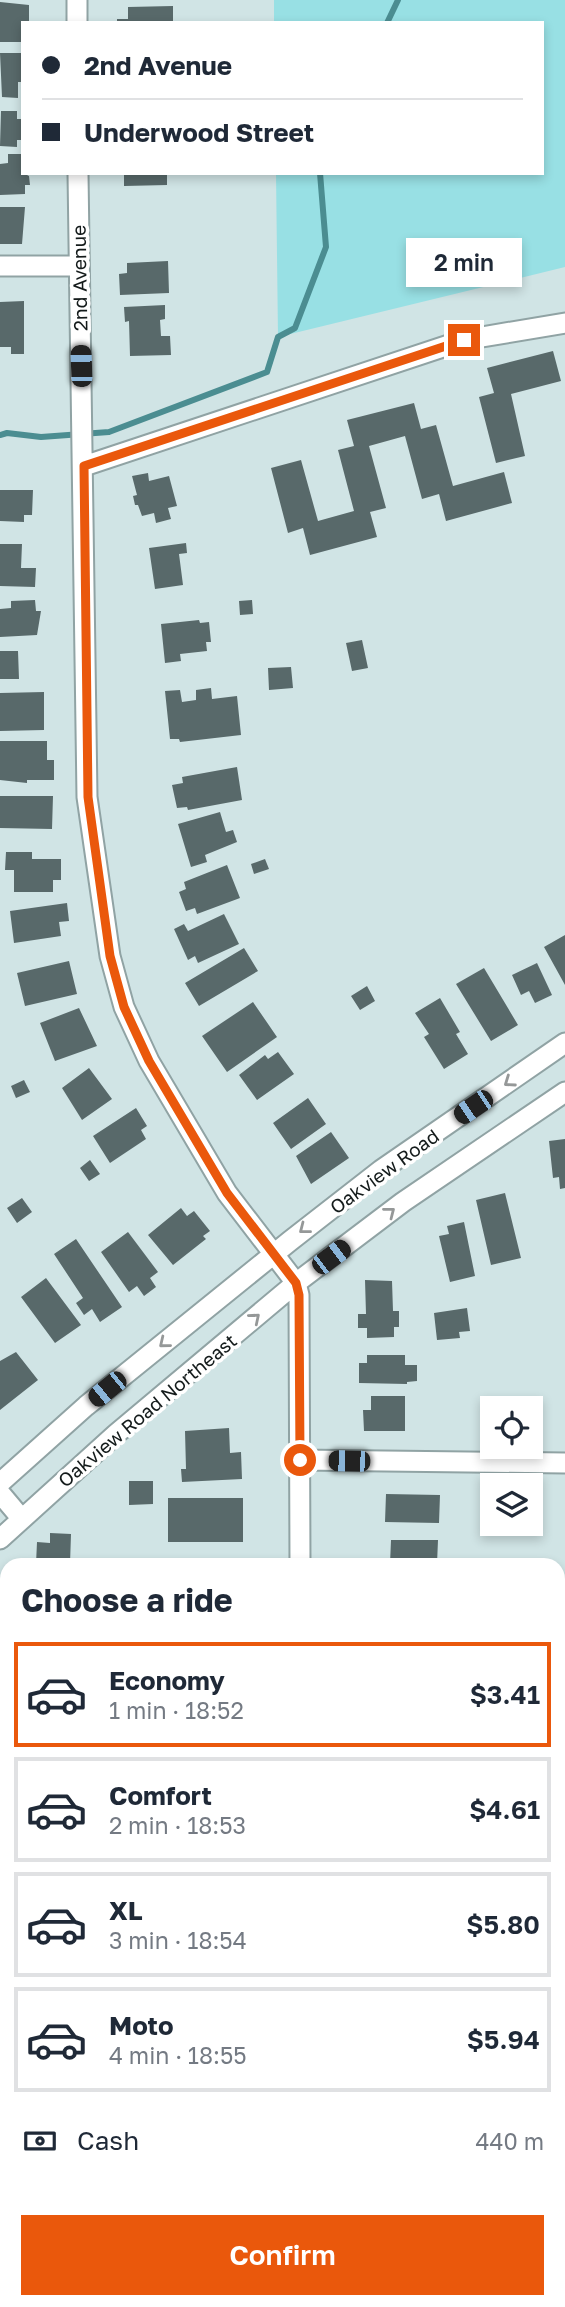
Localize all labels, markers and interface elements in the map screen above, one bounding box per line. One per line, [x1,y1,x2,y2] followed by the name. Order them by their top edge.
[84,50,232,81] text: 2nd Avenue
[84,117,314,148] text: Underwood Street
[67,225,91,331] street label: 2nd Avenue
[406,238,522,288] callout: 2 min
[434,248,494,276] text: 2 min
[448,324,480,356] route end
[70,345,93,387] car
[504,1074,517,1086] one-way arrow
[450,1087,497,1127] car
[325,1124,443,1218] street label: Oakview Road
[382,1207,394,1220] one-way arrow
[300,1221,312,1234] one-way arrow
[308,1236,355,1278] car
[247,1314,260,1326] one-way arrow
[53,1329,241,1491] street label: Oakview Road Northeast
[160,1334,172,1347] one-way arrow
[85,1368,130,1410] car
[480,1396,543,1536] map controls
[480,1396,543,1459] button: locate
[284,1444,316,1476] route start
[328,1450,371,1472] car
[480,1473,543,1536] button: layers
[21,1581,233,1619] text: Choose a ride
[25,1663,88,1726] icon: car
[109,1665,225,1696] text: Economy
[470,1679,540,1710] text: $3.41
[109,1696,244,1724] text: 1 min · 18:52
[25,1778,88,1841] icon: car
[109,1780,212,1811] text: Comfort
[469,1794,540,1825] text: $4.61
[109,1811,246,1839] text: 2 min · 18:53
[25,1893,88,1956] icon: car
[109,1895,143,1926] text: XL
[466,1909,540,1940] text: $5.80
[109,1926,247,1954] text: 3 min · 18:54
[25,2008,88,2071] icon: car
[109,2010,174,2041] text: Moto
[467,2024,540,2055] text: $5.94
[109,2041,247,2069] text: 4 min · 18:55
[21,2122,59,2160] icon: cash
[77,2125,139,2156] text: Cash
[476,2127,544,2155] text: 440 m
[21,2215,544,2295] button: Confirm

